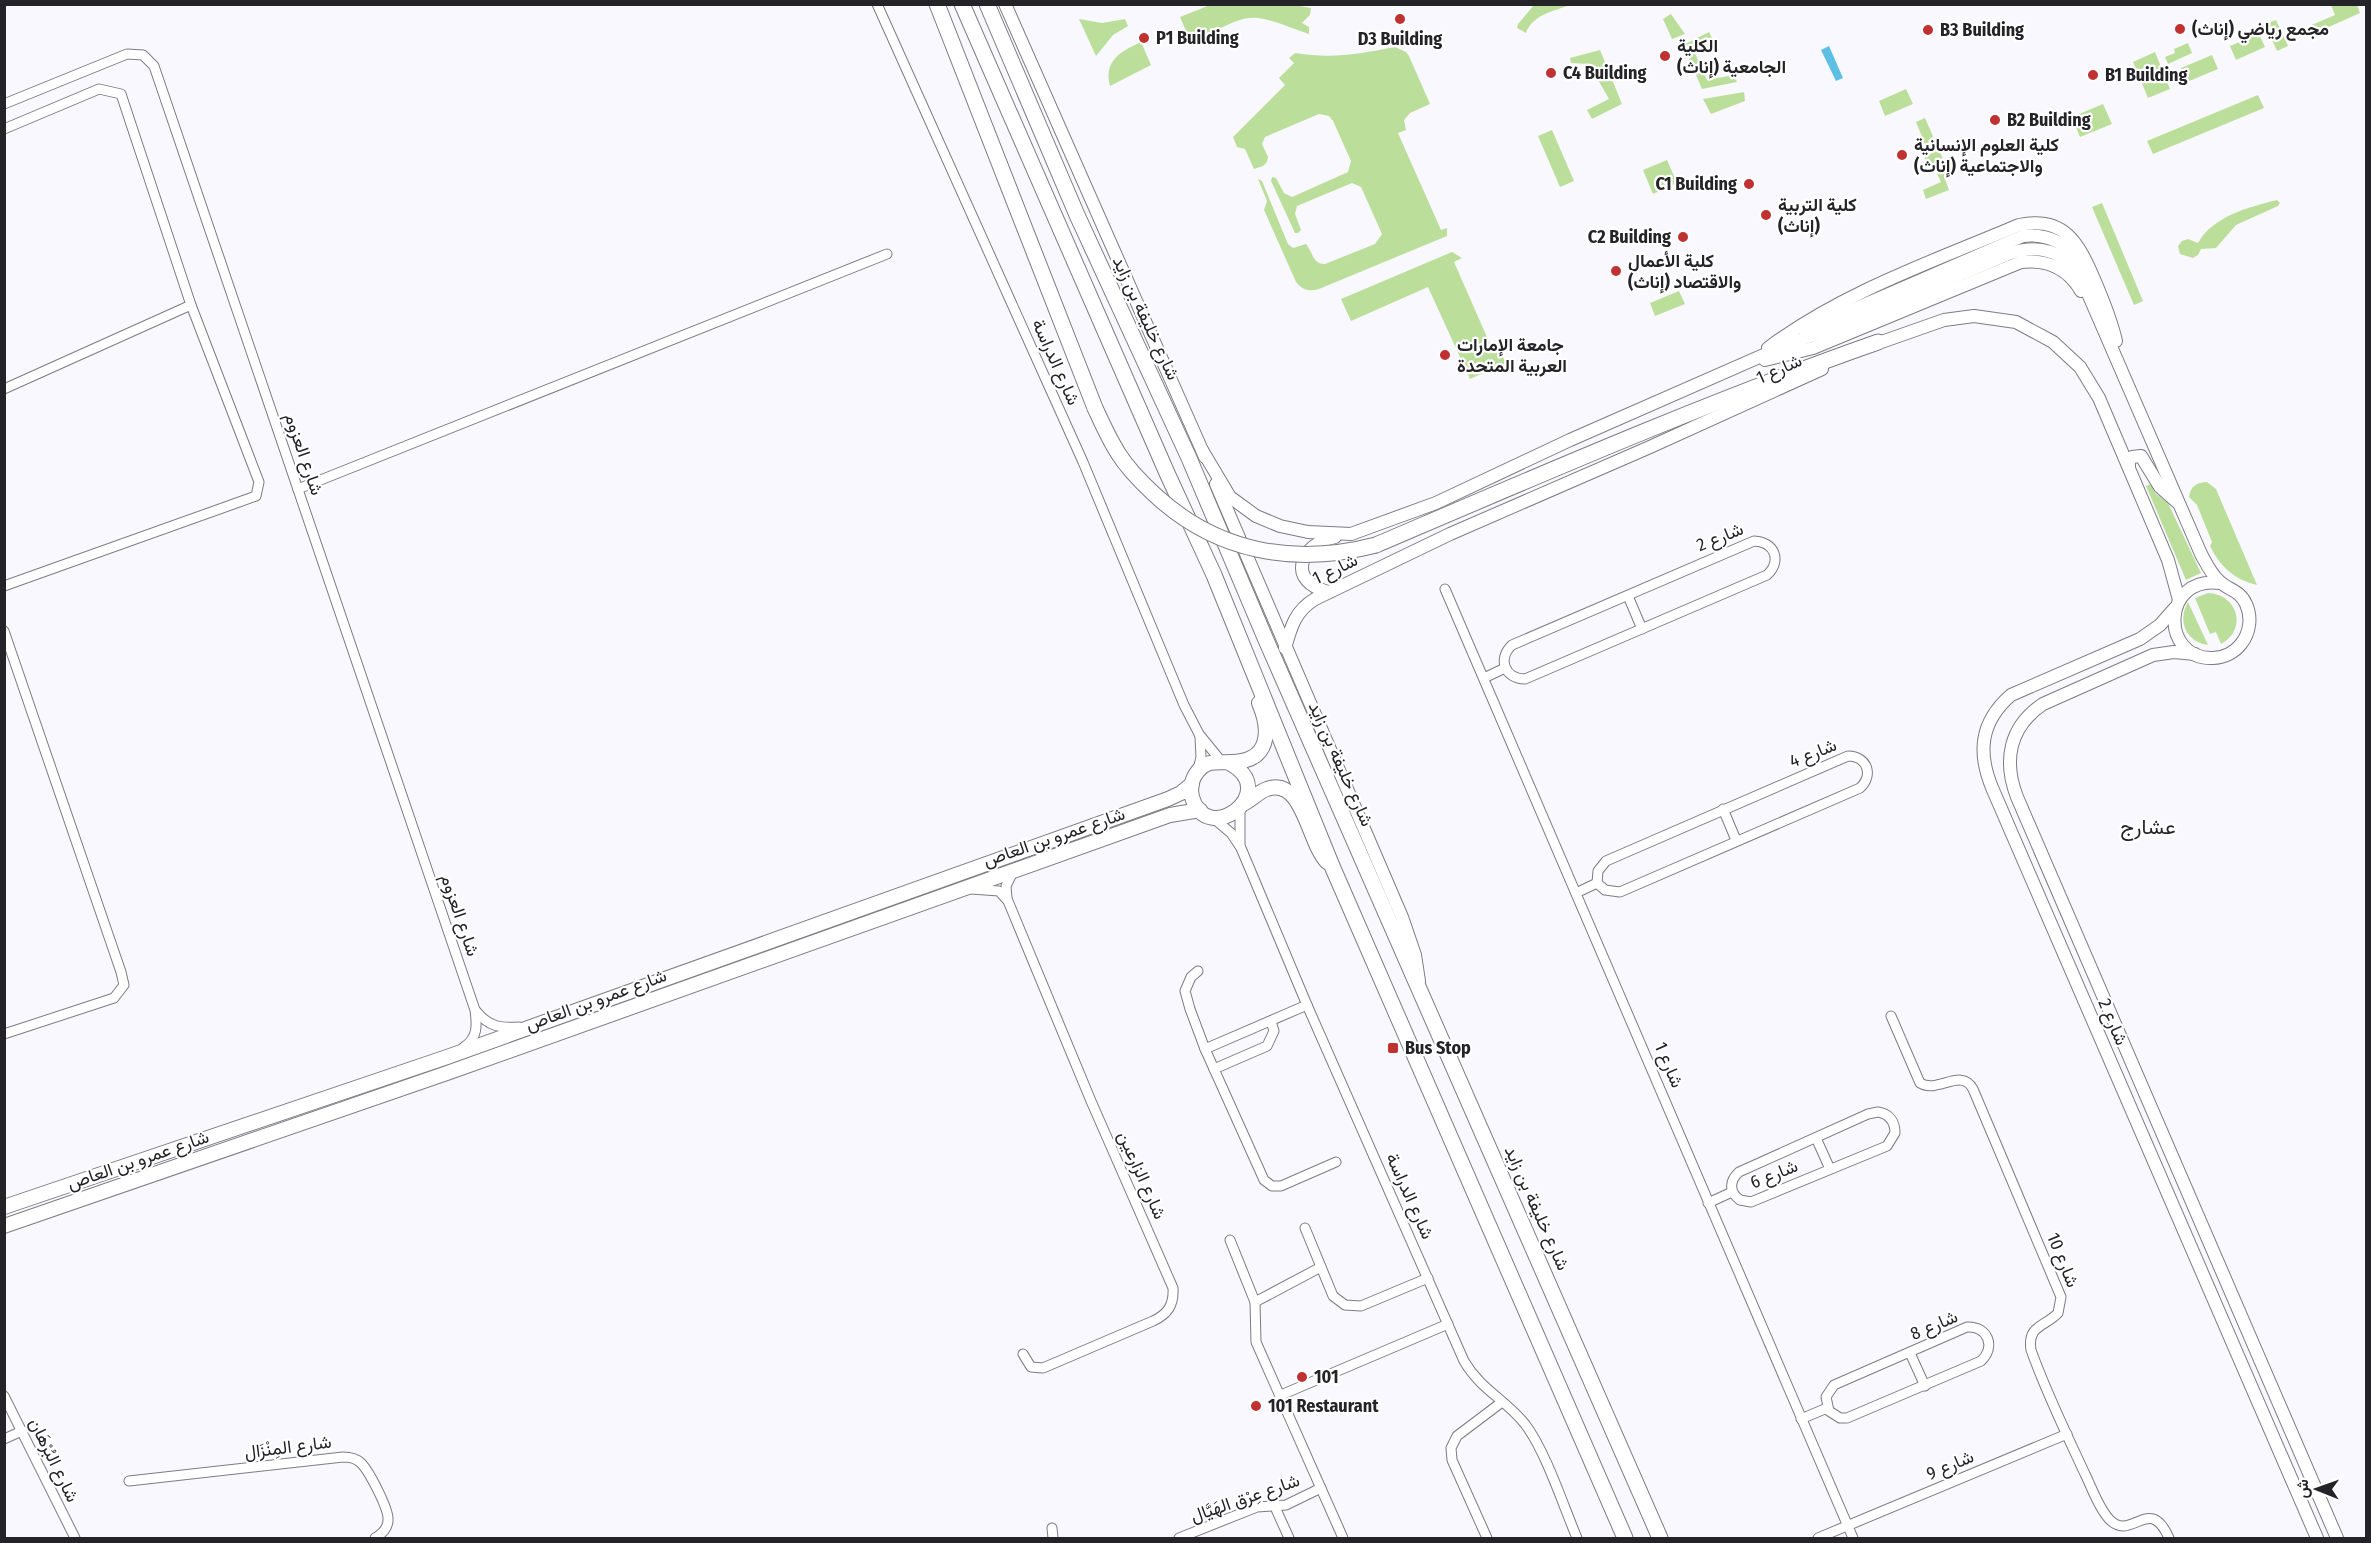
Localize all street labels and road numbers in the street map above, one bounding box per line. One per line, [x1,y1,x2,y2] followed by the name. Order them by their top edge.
[1107,253,1184,384] street label: شارع خليفة بن زايد
[1026,316,1085,409] street label: شارع الدراسة
[1753,349,1806,390] street label: شارع 1
[279,410,328,498] street label: شارع العزوم
[1693,518,1747,557] street label: شارع 2
[1309,549,1362,590] street label: شارع 1
[1303,698,1378,830] street label: شارع خليفة بن زايد
[1786,734,1840,773] street label: شارع 4
[980,802,1128,873] street label: شارع عمرو بن العاص
[435,871,484,959] street label: شارع العزوم
[523,964,670,1037] street label: شارع عمرو بن العاص
[2093,995,2133,1049] street label: شارع 2
[1649,1039,1688,1092] street label: شارع 1
[64,1125,212,1196] street label: شارع عمرو بن العاص
[1112,1128,1171,1223] street label: شارع الزارعين
[1499,1142,1574,1274] street label: شارع خليفة بن زايد
[1380,1150,1439,1243] street label: شارع الدراسة
[1747,1155,1801,1194] street label: شارع 6
[2041,1230,2084,1291] street label: شارع 10
[1907,1305,1961,1346] street label: شارع 8
[23,1414,84,1506] street label: شارع البُرْهَان
[243,1431,333,1464] street label: شارع المِنْزَال
[1923,1445,1977,1486] street label: شارع 9
[1188,1469,1303,1528] street label: شارع عِرْق الهَيَّال

